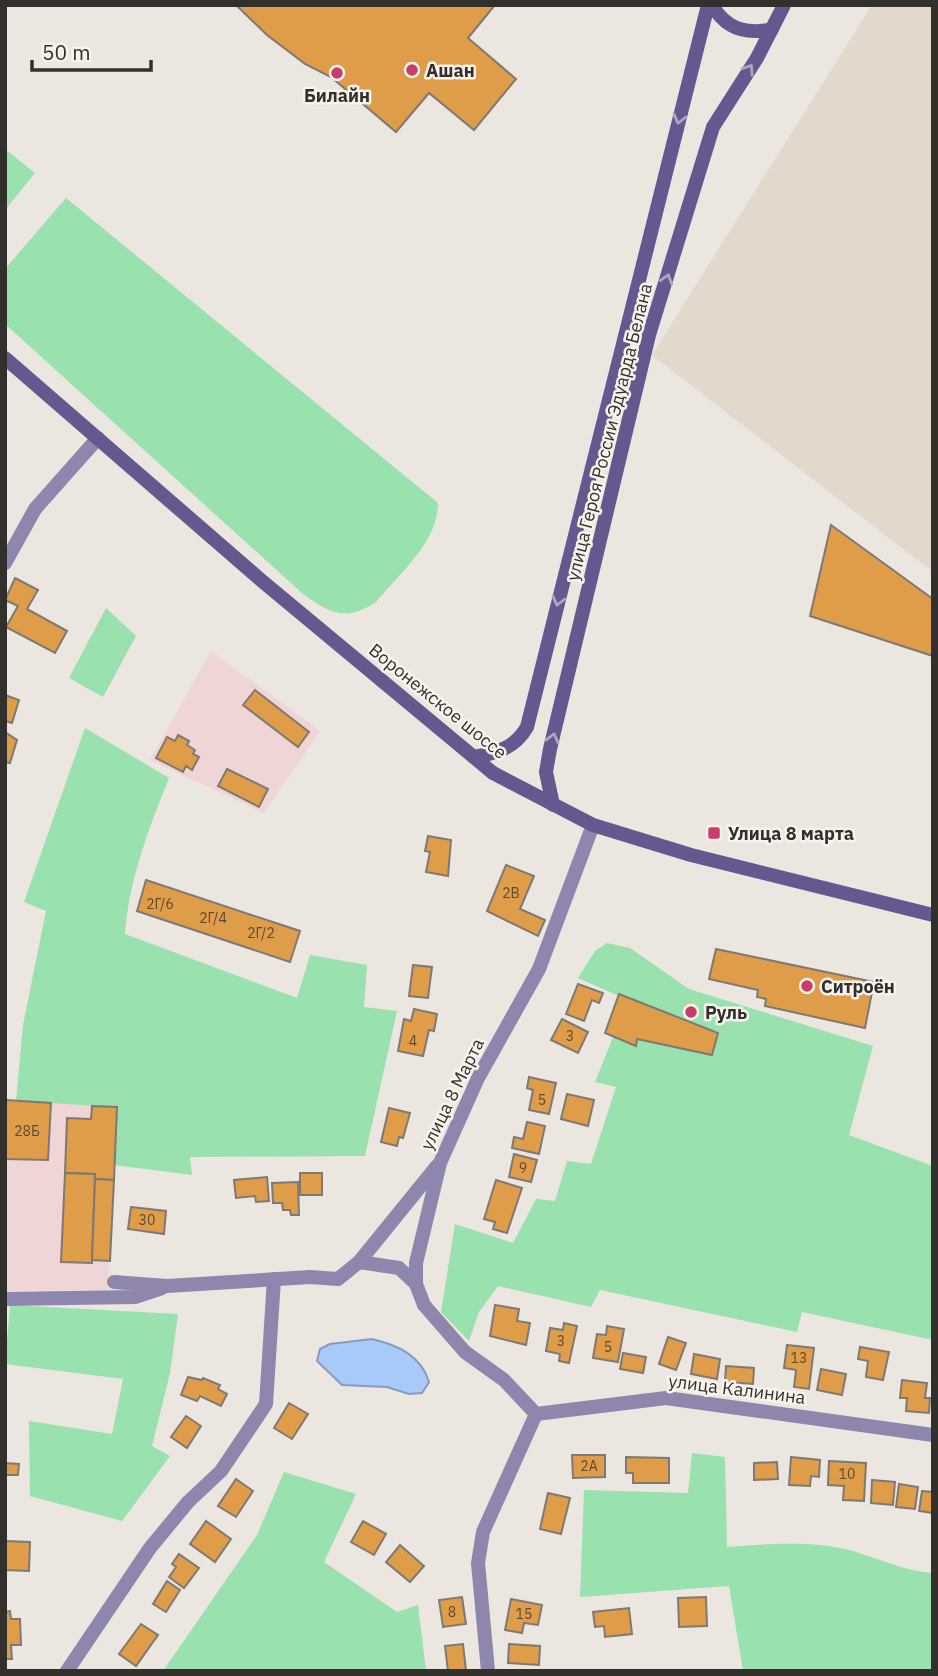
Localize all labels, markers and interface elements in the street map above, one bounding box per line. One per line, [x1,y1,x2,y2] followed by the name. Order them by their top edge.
[32,28,150,72] scale bar
[42,38,91,66] text: 50 m
[426,59,475,82] place label: Ашан
[404,62,420,78] marker: Ашан
[741,64,754,77] one-way arrow
[329,65,345,81] marker: Билайн
[304,84,370,107] place label: Билайн
[673,113,687,125] one-way arrow
[659,274,674,286] one-way arrow
[561,280,657,583] street label: улица Героя России Эдуарда Белана
[552,595,566,607] one-way arrow
[364,638,512,764] street label: Воронежское шоссе
[544,732,559,744] one-way arrow
[728,822,854,845] place label: Улица 8 марта
[706,825,722,841] marker: Улица 8 марта
[502,884,520,902] house number: 2В
[146,895,174,913] house number: 2Г/6
[199,909,227,927] house number: 2Г/4
[247,924,275,942] house number: 2Г/2
[821,975,895,998] place label: Ситроён
[799,978,815,994] marker: Ситроён
[705,1001,747,1024] place label: Руль
[683,1004,699,1020] marker: Руль
[566,1027,574,1045] house number: 3
[409,1032,417,1050] house number: 4
[415,1034,489,1154] street label: улица 8 Марта
[538,1091,546,1109] house number: 5
[14,1122,40,1140] house number: 28Б
[519,1159,527,1177] house number: 9
[139,1211,155,1229] house number: 30
[557,1332,565,1350] house number: 3
[604,1338,612,1356] house number: 5
[791,1349,807,1367] house number: 13
[667,1369,807,1409] street label: улица Калинина
[580,1457,598,1475] house number: 2А
[839,1465,855,1483] house number: 10
[448,1603,456,1621] house number: 8
[516,1605,532,1623] house number: 15

